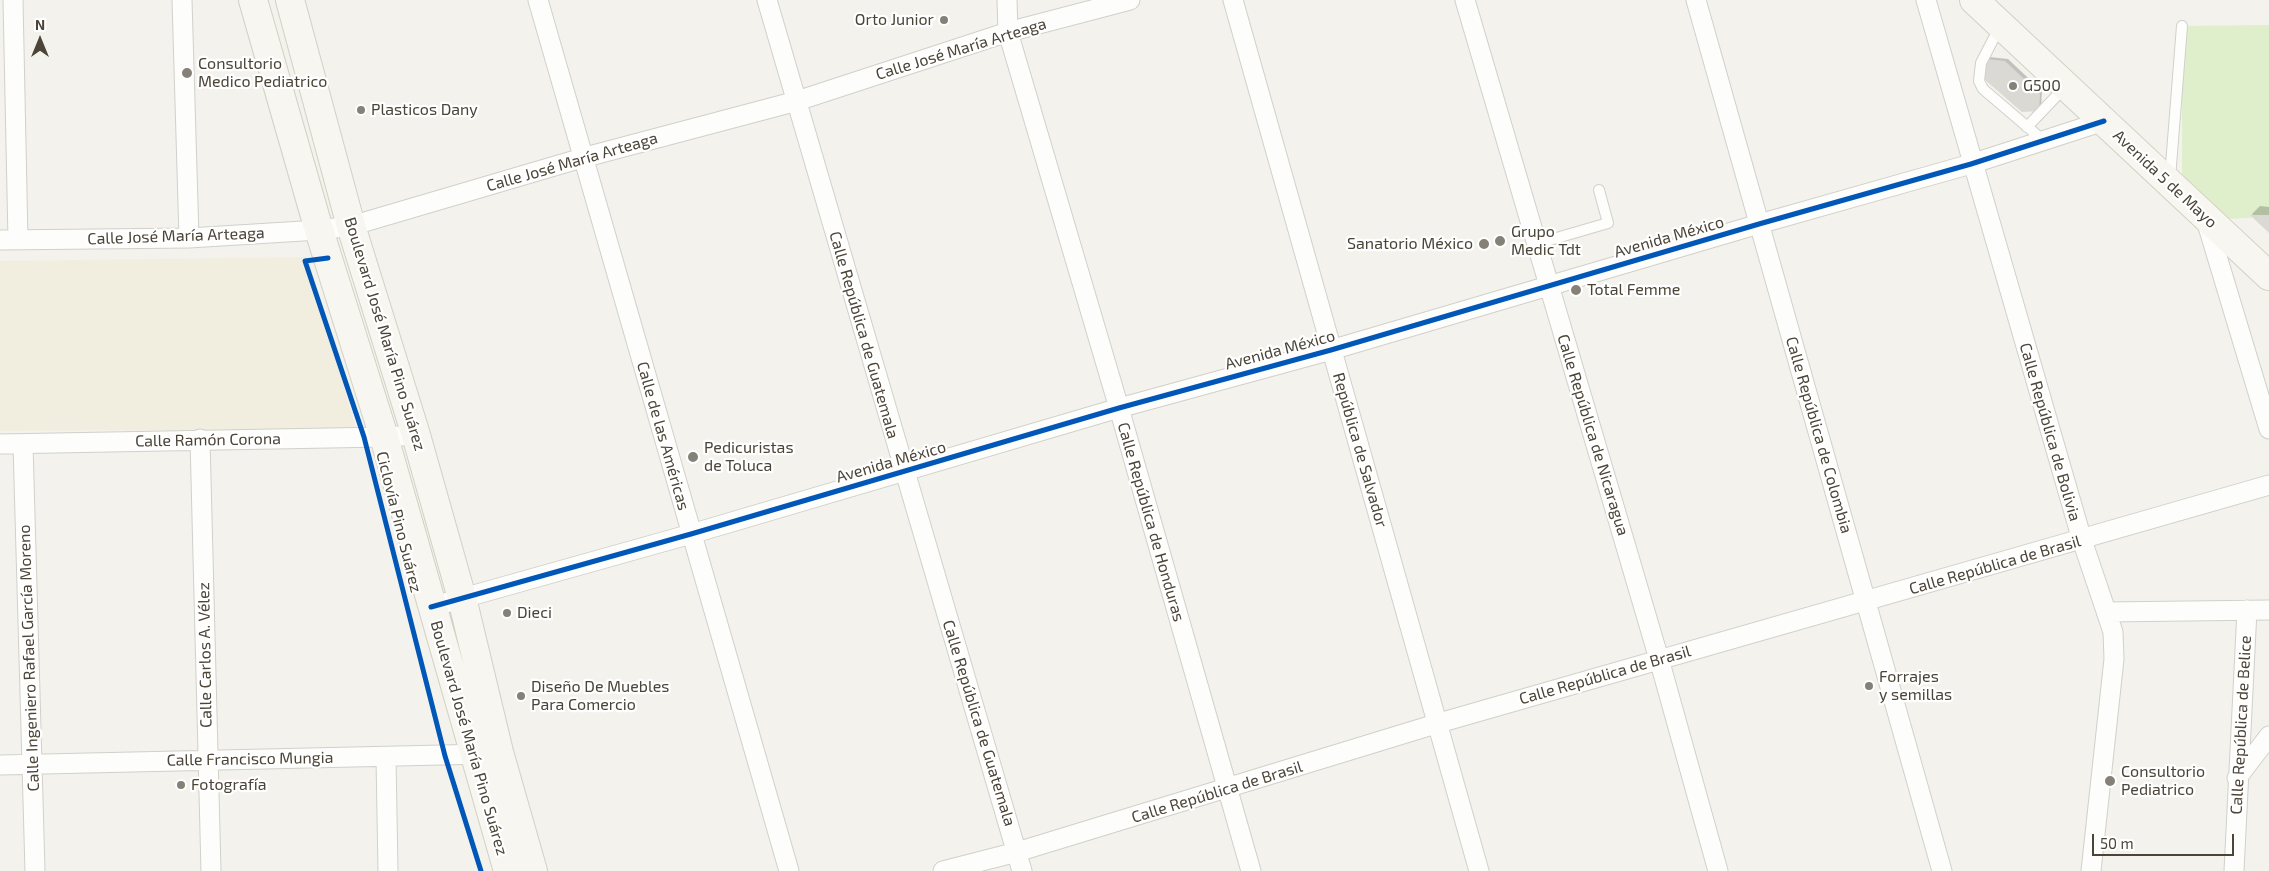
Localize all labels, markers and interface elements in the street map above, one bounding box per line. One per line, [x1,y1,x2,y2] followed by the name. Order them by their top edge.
[855,10,934,30] place label: Orto Junior
[873,14,1049,84] street label: Calle José María Arteaga
[938,14,950,26] marker: Orto Junior
[15,15,65,65] north arrow
[35,16,45,33] text: N
[198,54,327,92] place label: Consultorio Medico Pediatrico
[180,66,194,80] marker: Consultorio Medico Pediatrico
[2023,76,2061,96] place label: G500
[2007,80,2019,92] marker: G500
[371,100,478,120] place label: Plasticos Dany
[355,104,367,116] marker: Plasticos Dany
[2109,126,2221,232] street label: Avenida 5 de Mayo
[484,128,660,196] street label: Calle José María Arteaga
[1612,212,1726,262] street label: Avenida México
[340,215,430,453] street label: Boulevard José María Pino Suárez
[1511,222,1581,260] place label: Grupo Medic Tdt
[87,223,265,249] street label: Calle José María Arteaga
[825,229,903,441] street label: Calle República de Guatemala
[1347,234,1473,254] place label: Sanatorio México
[1493,234,1507,248] marker: Grupo Medic Tdt
[1477,237,1491,251] marker: Sanatorio México
[1587,280,1680,300] place label: Total Femme
[1569,283,1583,297] marker: Total Femme
[1223,326,1337,374] street label: Avenida México
[1553,332,1633,538] street label: Calle República de Nicaragua
[1782,334,1856,536] street label: Calle República de Colombia
[2015,341,2085,523] street label: Calle República de Bolivia
[633,359,693,513] street label: Calle de las Américas
[1329,370,1391,530] street label: República de Salvador
[1113,420,1189,624] street label: Calle República de Honduras
[135,429,281,451] street label: Calle Ramón Corona
[834,437,948,487] street label: Avenida México
[704,438,794,476] place label: Pedicuristas de Toluca
[372,449,426,595] street label: Ciclovía Pino Suárez
[686,450,700,464] marker: Pedicuristas de Toluca
[15,524,43,792] street label: Calle Ingeniero Rafael García Moreno
[1907,531,2083,599] street label: Calle República de Brasil
[194,582,216,728] street label: Calle Carlos A. Vélez
[517,603,552,623] place label: Dieci
[501,607,513,619] marker: Dieci
[426,618,512,858] street label: Boulevard José María Pino Suárez
[938,618,1020,828] street label: Calle República de Guatemala
[2227,635,2255,815] street label: Calle República de Belice
[1517,641,1693,709] street label: Calle República de Brasil
[1879,667,1952,705] place label: Forrajes y semillas
[531,677,669,715] place label: Diseño De Muebles Para Comercio
[1863,680,1875,692] marker: Forrajes y semillas
[515,690,527,702] marker: Diseño De Muebles Para Comercio
[166,748,334,770] street label: Calle Francisco Mungia
[1129,757,1305,827] street label: Calle República de Brasil
[2121,762,2205,800] place label: Consultorio Pediatrico
[2103,774,2117,788] marker: Consultorio Pediatrico
[191,775,267,795] place label: Fotografía
[175,779,187,791] marker: Fotografía
[2094,824,2236,856] scale bar
[2100,834,2134,852] text: 50 m

